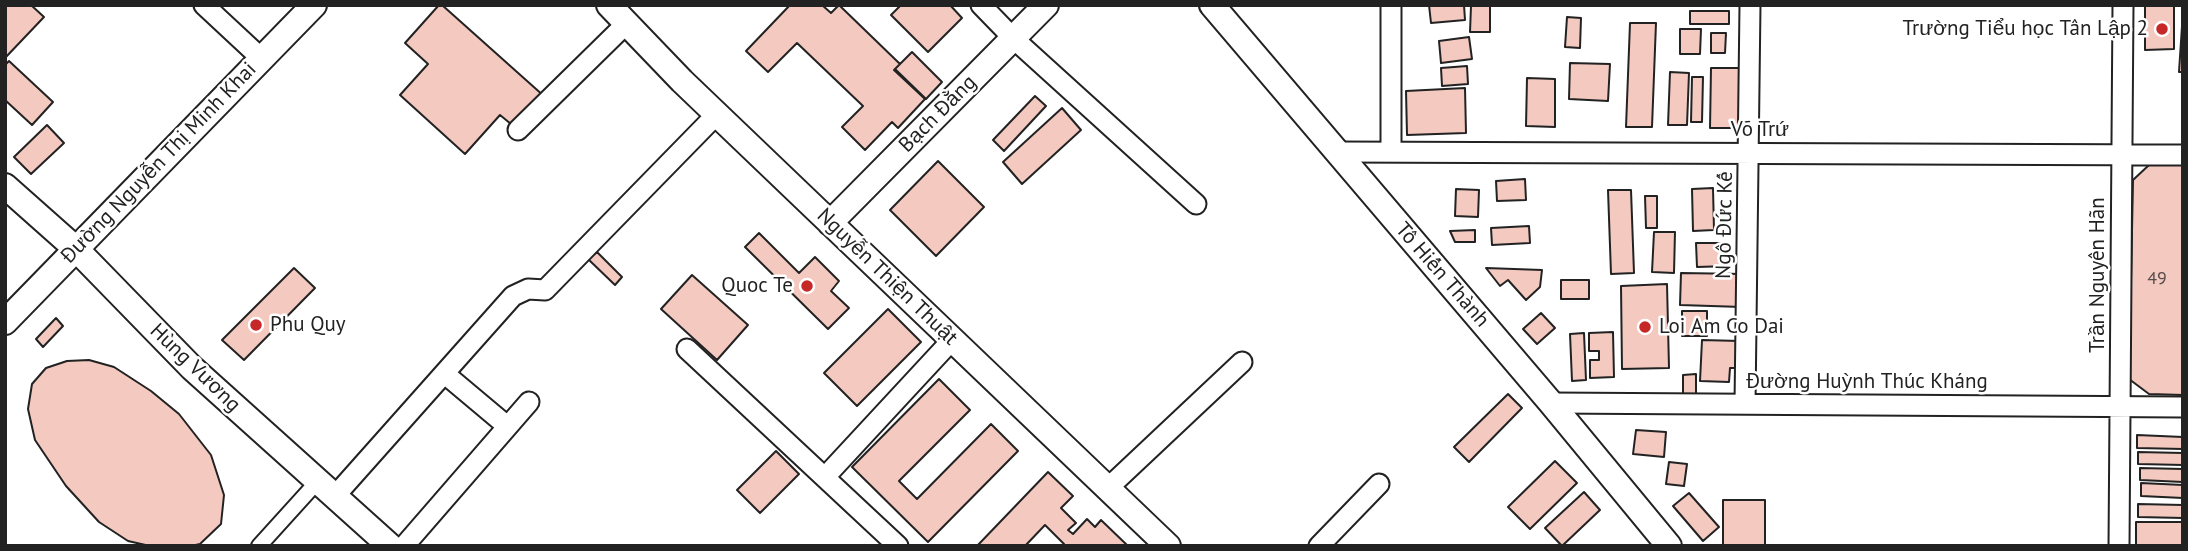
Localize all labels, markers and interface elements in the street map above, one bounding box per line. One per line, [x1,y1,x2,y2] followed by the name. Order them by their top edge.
[1904,16,2148,42] place label: Trường Tiểu học Tân Lập 2
[2154,21,2170,37] marker: Trường Tiểu học Tân Lập 2
[57,58,261,268] street label: Đường Nguyễn Thị Minh Khai
[894,70,982,158] street label: Bạch Đằng
[1731,117,1789,143] street label: Võ Trứ
[1711,172,1739,278] street label: Ngô Đức Kế
[2085,197,2111,353] street label: Trần Nguyên Hãn
[811,203,963,351] street label: Nguyễn Thiện Thuật
[1390,218,1494,332] street label: Tô Hiến Thành
[2147,268,2167,290] house number: 49
[721,273,793,299] place label: Quoc Te
[799,278,815,294] marker: Quoc Te
[270,312,346,338] place label: Phu Quy
[1659,314,1784,340] place label: Loi Am Co Dai
[248,317,264,333] marker: Phu Quy
[145,319,245,417] street label: Hùng Vương
[1637,319,1653,335] marker: Loi Am Co Dai
[1747,369,1987,395] street label: Đường Huỳnh Thúc Kháng

